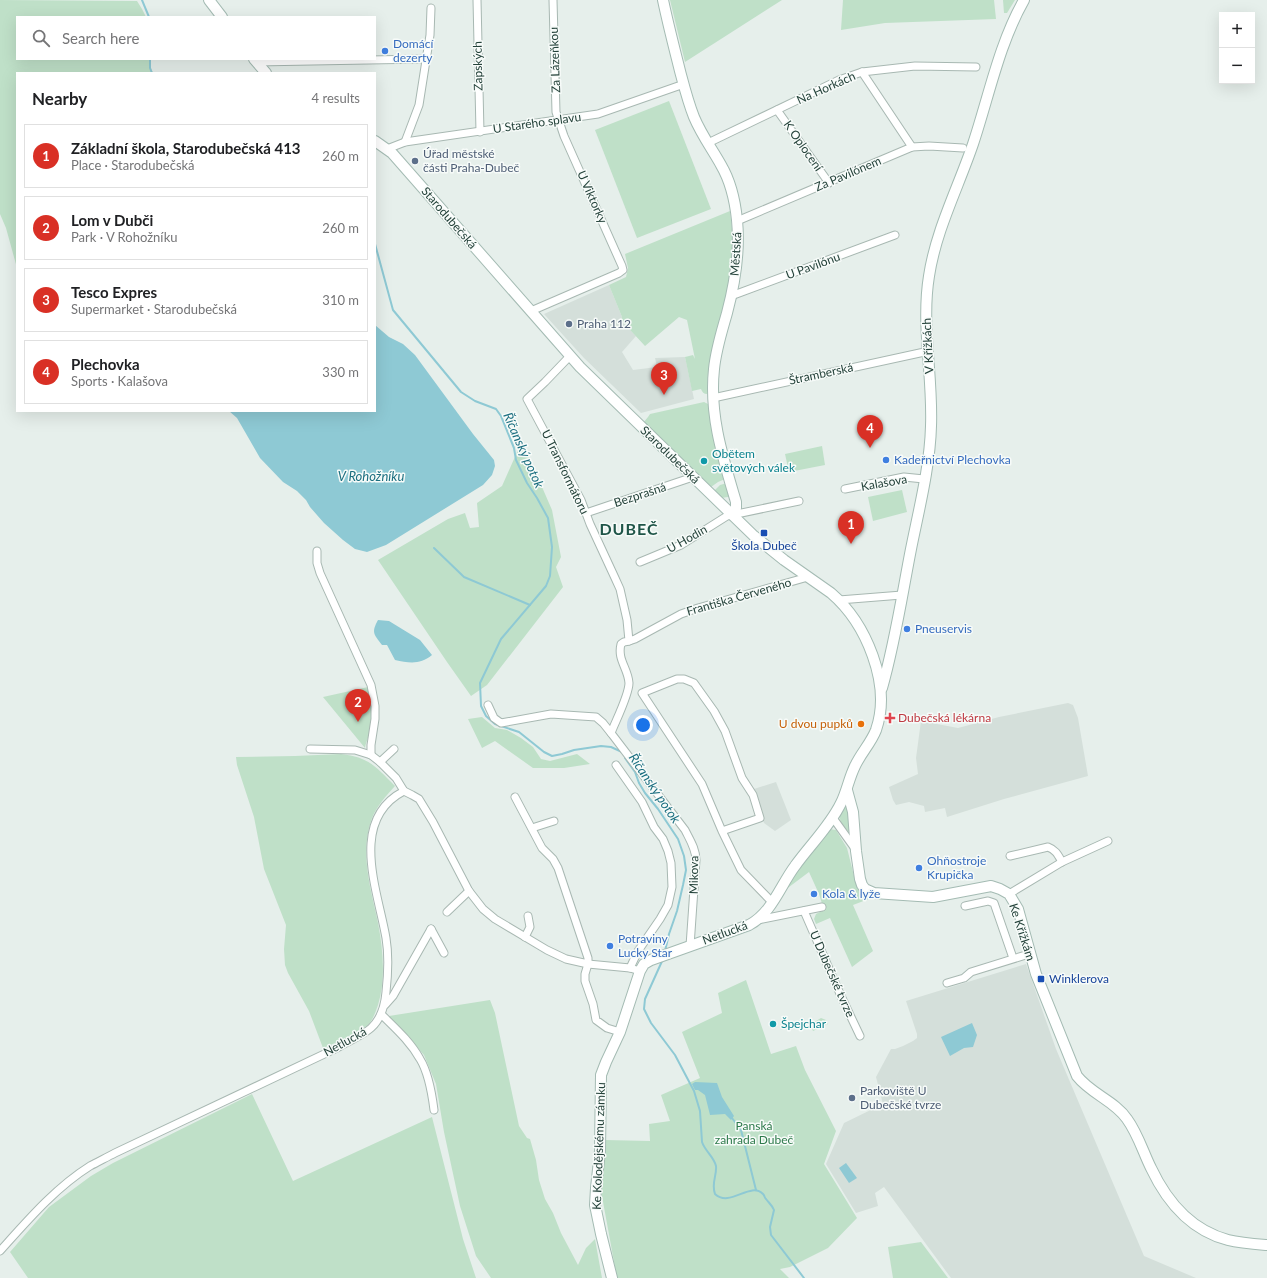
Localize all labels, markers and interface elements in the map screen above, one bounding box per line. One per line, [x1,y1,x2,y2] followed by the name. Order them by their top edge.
[1219,12,1255,84] map controls
[1219,12,1255,48] button: +
[16,16,376,60] search box
[30,27,52,49] icon: search
[546,27,563,93] street label: Za Lázeňkou
[62,29,139,47] text: Search here
[393,36,434,65] place label: Domácí dezerty
[470,41,485,91] street label: Zapských
[380,46,390,56] marker: Domácí dezerty
[1219,48,1255,84] button: −
[794,68,857,107] street label: Na Horkách
[32,88,87,109] text: Nearby
[312,90,360,106] text: 4 results
[492,109,582,136] street label: U Starého splavu
[781,117,827,175] street label: K Oplocení
[71,139,301,157] text: Základní škola, Starodubečská 413
[423,146,520,175] place label: Úřad městské části Praha-Dubeč
[42,148,50,164] text: 1
[322,148,359,164] text: 260 m
[812,153,883,194] street label: Za Pavilónem
[410,156,420,166] marker: Úřad městské části Praha-Dubeč
[71,157,195,173] text: Place · Starodubečská
[574,168,611,226] street label: U Viktorky
[418,184,480,252] street label: Starodubečská
[71,211,153,229] text: Lom v Dubči
[42,220,50,236] text: 2
[322,220,359,236] text: 260 m
[71,229,178,245] text: Park · V Rohožníku
[726,231,745,276] street label: Městská
[784,249,842,282] street label: U Pavilónu
[71,283,157,301] text: Tesco Expres
[42,292,50,308] text: 3
[322,292,359,308] text: 310 m
[71,301,237,317] text: Supermarket · Starodubečská
[577,316,631,331] place label: Praha 112
[919,318,936,374] street label: V Křížkách
[564,319,574,329] marker: Praha 112
[71,355,140,373] text: Plechovka
[787,359,854,388] street label: Štramberská
[651,362,677,395] pin: 3
[42,364,50,380] text: 4
[322,364,359,380] text: 330 m
[71,373,168,389] text: Sports · Kalašova
[500,410,548,491] water label: Říčanský potok
[857,415,883,448] pin: 4
[637,423,703,487] street label: Starodubečská
[538,427,592,517] street label: U Transformátoru
[712,446,796,475] place label: Obětem světových válek
[894,452,1011,467] place label: Kadeřnictví Plechovka
[881,455,891,465] marker: Kadeřnictví Plechovka
[699,456,709,466] marker: Obětem světových válek
[338,468,404,484] water label: V Rohožníku
[860,471,908,494] street label: Kalašova
[612,479,668,510] street label: Bezprašná
[838,511,864,544] pin: 1
[599,519,659,538] district label: DUBEČ
[664,521,710,556] street label: U Hodin
[759,528,769,538] marker: Škola Dubeč
[731,538,797,553] place label: Škola Dubeč
[685,574,793,619] street label: Františka Červeného
[915,621,972,636] place label: Pneuservis
[902,624,912,634] marker: Pneuservis
[345,689,371,722] pin: 2
[898,710,991,725] place label: Dubečská lékárna
[885,713,895,723] marker: Dubečská lékárna
[633,715,653,735] your location
[779,716,853,731] place label: U dvou pupků
[856,719,866,729] marker: U dvou pupků
[626,750,685,827] water label: Říčanský potok
[927,853,986,882] place label: Ohňostroje Krupička
[686,856,701,894] street label: Mikova
[914,863,924,873] marker: Ohňostroje Krupička
[822,886,880,901] place label: Kola & lyže
[809,889,819,899] marker: Kola & lyže
[1006,901,1039,963] street label: Ke Křížkám
[700,917,749,948] street label: Netlucká
[807,928,858,1019] street label: U Dubečské tvrze
[618,931,673,960] place label: Potraviny Lucky Star
[605,941,615,951] marker: Potraviny Lucky Star
[1049,971,1109,986] place label: Winklerova
[1036,974,1046,984] marker: Winklerova
[781,1016,827,1031] place label: Špejchar
[768,1019,778,1029] marker: Špejchar
[321,1024,369,1059] street label: Netlucká
[589,1082,608,1210] street label: Ke Kolodějskému zámku
[860,1083,941,1112] place label: Parkoviště U Dubečské tvrze
[847,1093,857,1103] marker: Parkoviště U Dubečské tvrze
[715,1118,794,1147] park label: Panská zahrada Dubeč

